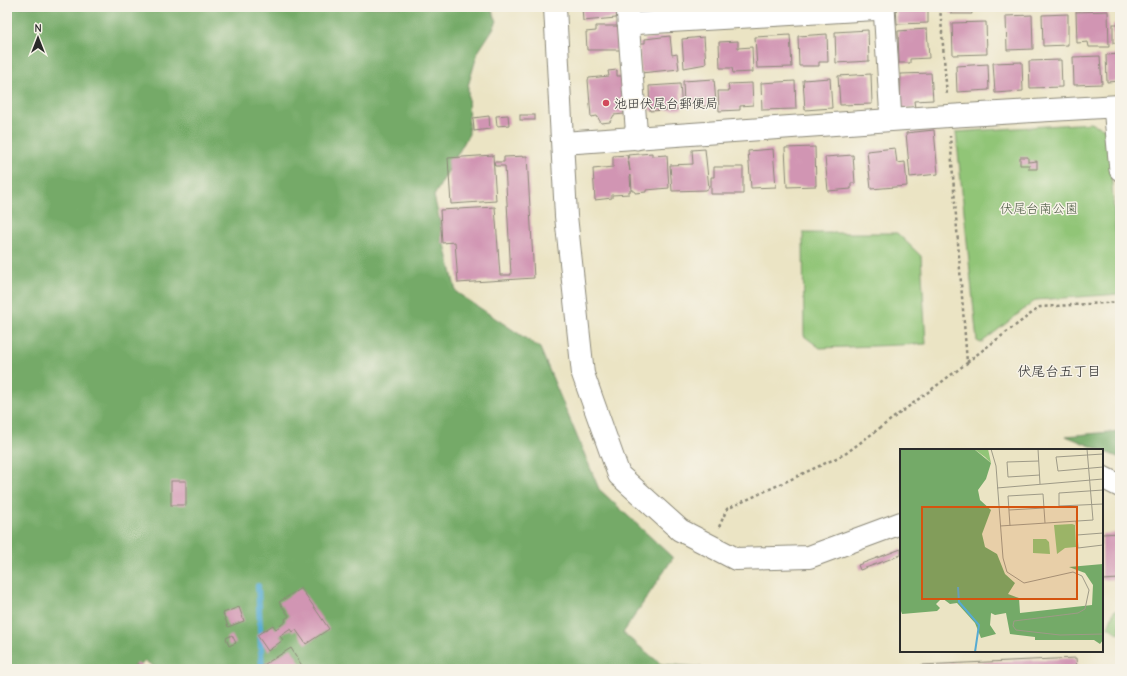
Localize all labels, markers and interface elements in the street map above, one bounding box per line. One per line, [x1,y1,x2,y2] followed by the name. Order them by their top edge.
[18,18,58,58] north arrow
[34,22,42,35] text: N
[614,96,718,111] place label: 池田伏尾台郵便局
[601,98,611,108] marker: 池田伏尾台郵便局
[1000,201,1078,216] park label: 伏尾台南公園
[1017,363,1101,380] district label: 伏尾台五丁目
[900,449,1103,652] inset map

